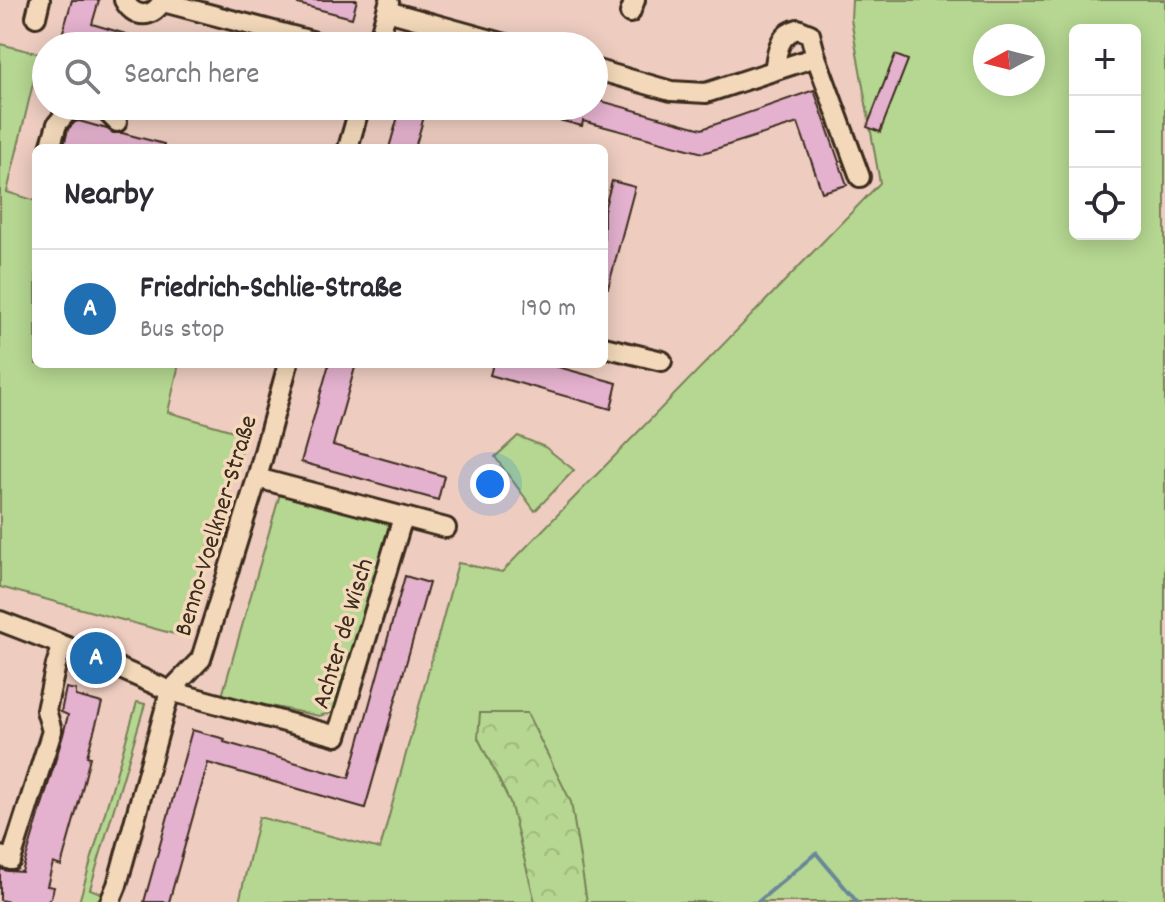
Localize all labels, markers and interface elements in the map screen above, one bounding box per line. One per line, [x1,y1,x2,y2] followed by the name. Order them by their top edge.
[973,24,1045,96] north arrow
[1069,24,1141,240] map controls
[1069,24,1141,96] button: +
[32,32,608,120] search box
[60,54,104,98] icon: search
[124,55,260,98] text: Search here
[1069,96,1141,168] button: −
[1069,168,1141,240] button: locate
[64,172,153,221] text: Nearby
[140,269,402,312] text: Friedrich-Schlie-Straße
[83,291,97,328] text: A
[520,291,576,328] text: 190 m
[140,312,225,349] text: Bus stop
[166,411,269,641] street label: Benno-Voelkner-Straße
[470,464,510,504] your location
[304,554,385,714] street label: Achter de Wisch
[70,628,122,688] pin: A

